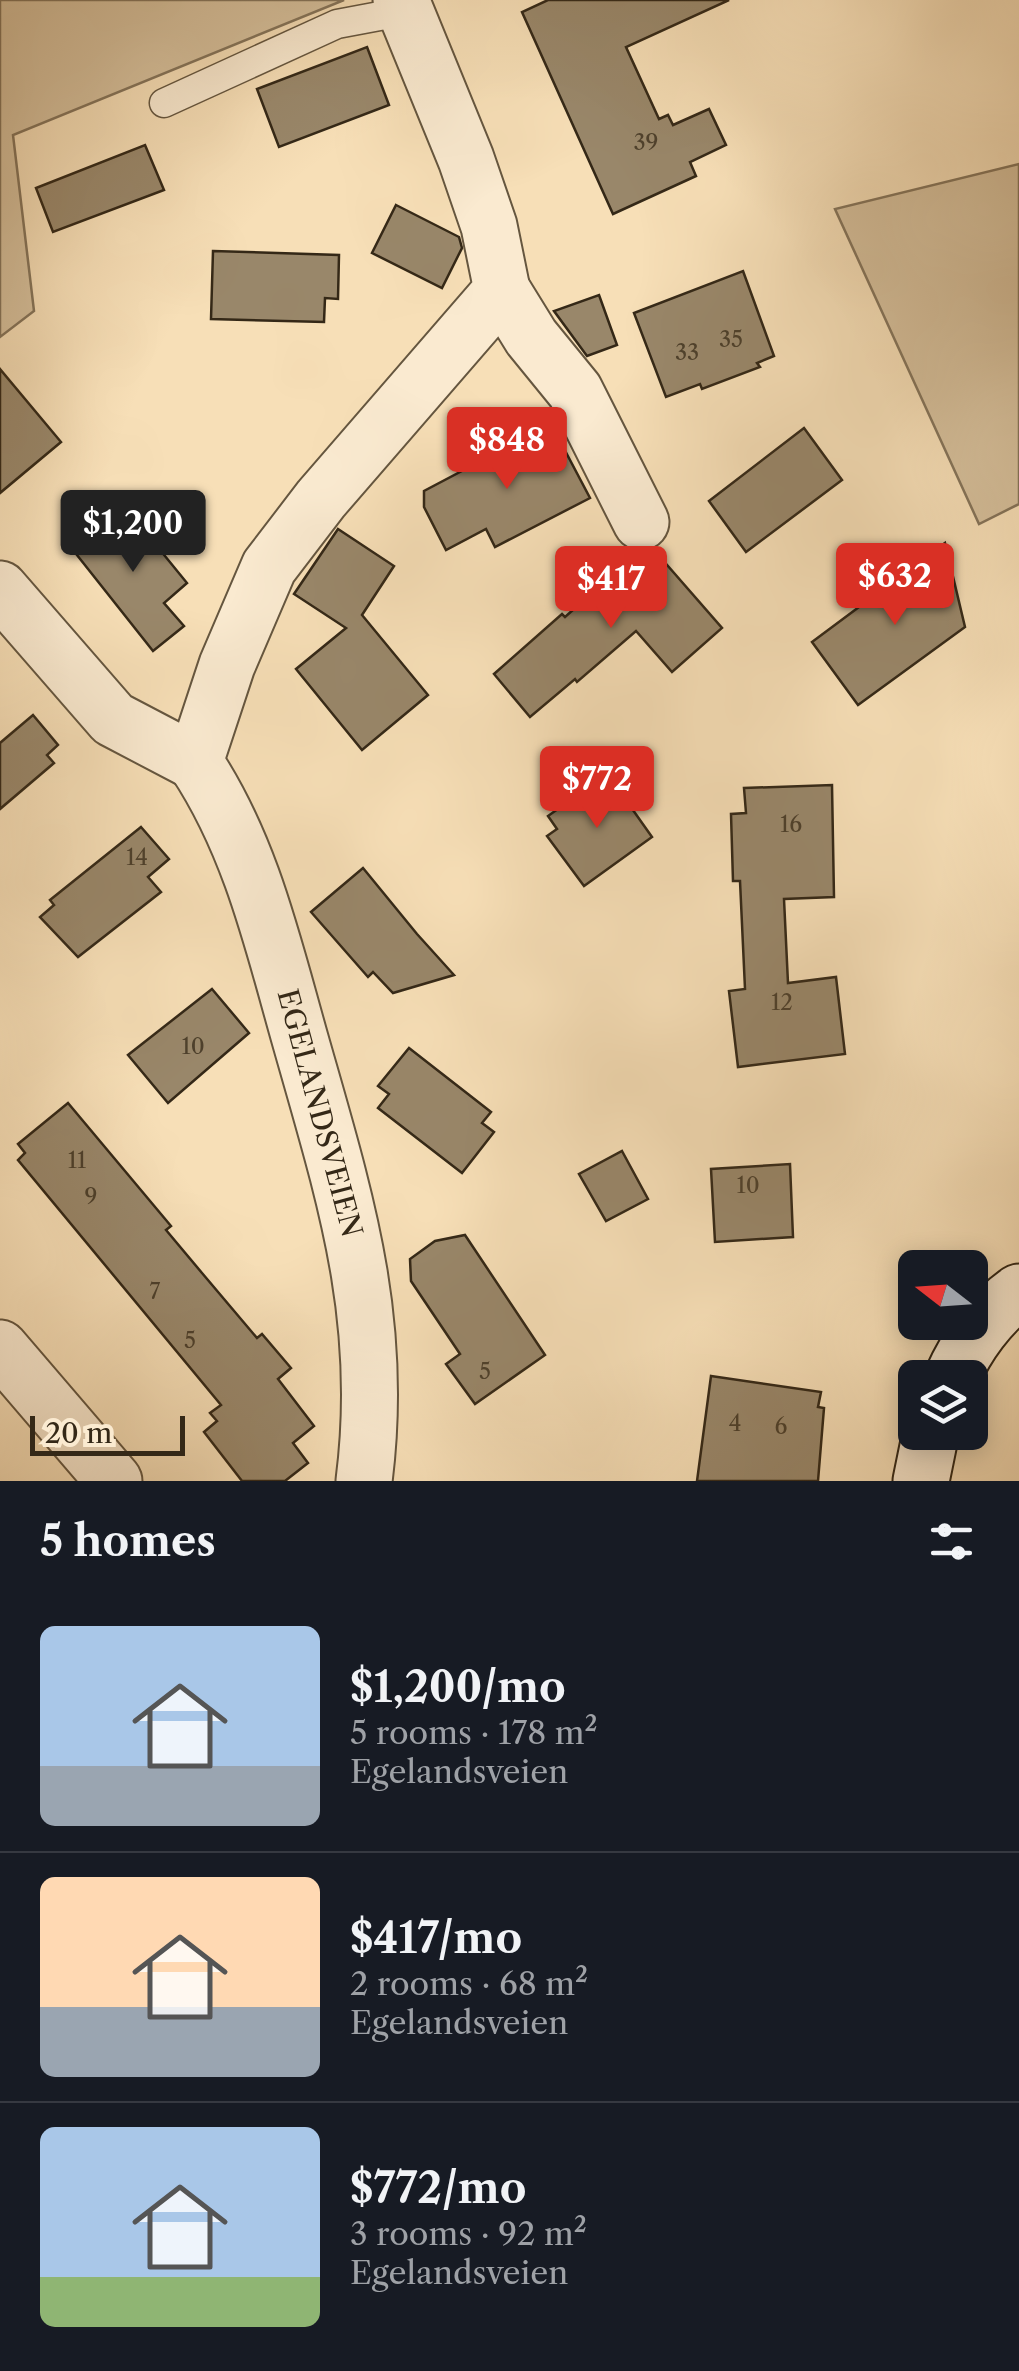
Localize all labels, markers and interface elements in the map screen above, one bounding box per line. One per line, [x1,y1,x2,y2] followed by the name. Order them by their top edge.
[633,129,659,156] house number: 39
[719,326,743,353] house number: 35
[675,339,699,366] house number: 33
[448,407,566,492] pin: $848
[469,420,545,459] text: $848
[52,490,214,575] pin: $1,200
[83,503,183,542] text: $1,200
[836,543,954,628] pin: $632
[552,546,670,631] pin: $417
[858,556,932,595] text: $632
[577,559,645,598] text: $417
[538,746,656,831] pin: $772
[562,759,632,798] text: $772
[780,811,802,838] house number: 16
[126,844,148,871] house number: 14
[271,985,369,1241] street label: EGELANDSVEIEN
[771,989,793,1016] house number: 12
[181,1033,205,1060] house number: 10
[68,1147,86,1174] house number: 11
[736,1172,760,1199] house number: 10
[85,1183,97,1210] house number: 9
[898,1250,988,1340] north arrow
[898,1250,988,1450] map controls
[150,1278,161,1305] house number: 7
[184,1327,196,1354] house number: 5
[479,1358,491,1385] house number: 5
[898,1360,988,1450] button: layers
[729,1410,741,1437] house number: 4
[30,1411,185,1456] scale bar
[775,1413,788,1440] house number: 6
[45,1416,112,1450] text: 20 m
[924,1514,979,1569] icon: filters
[40,1515,216,1567] text: 5 homes
[350,1661,566,1713] text: $1,200/mo
[120,1666,240,1786] icon: home
[350,1713,598,1752] text: 5 rooms · 178 m²
[350,1752,568,1791] text: Egelandsveien
[350,1912,522,1964] text: $417/mo
[120,1917,240,2037] icon: home
[350,1964,588,2003] text: 2 rooms · 68 m²
[350,2003,568,2042] text: Egelandsveien
[350,2162,526,2214] text: $772/mo
[120,2167,240,2287] icon: home
[350,2214,587,2253] text: 3 rooms · 92 m²
[350,2253,568,2292] text: Egelandsveien

